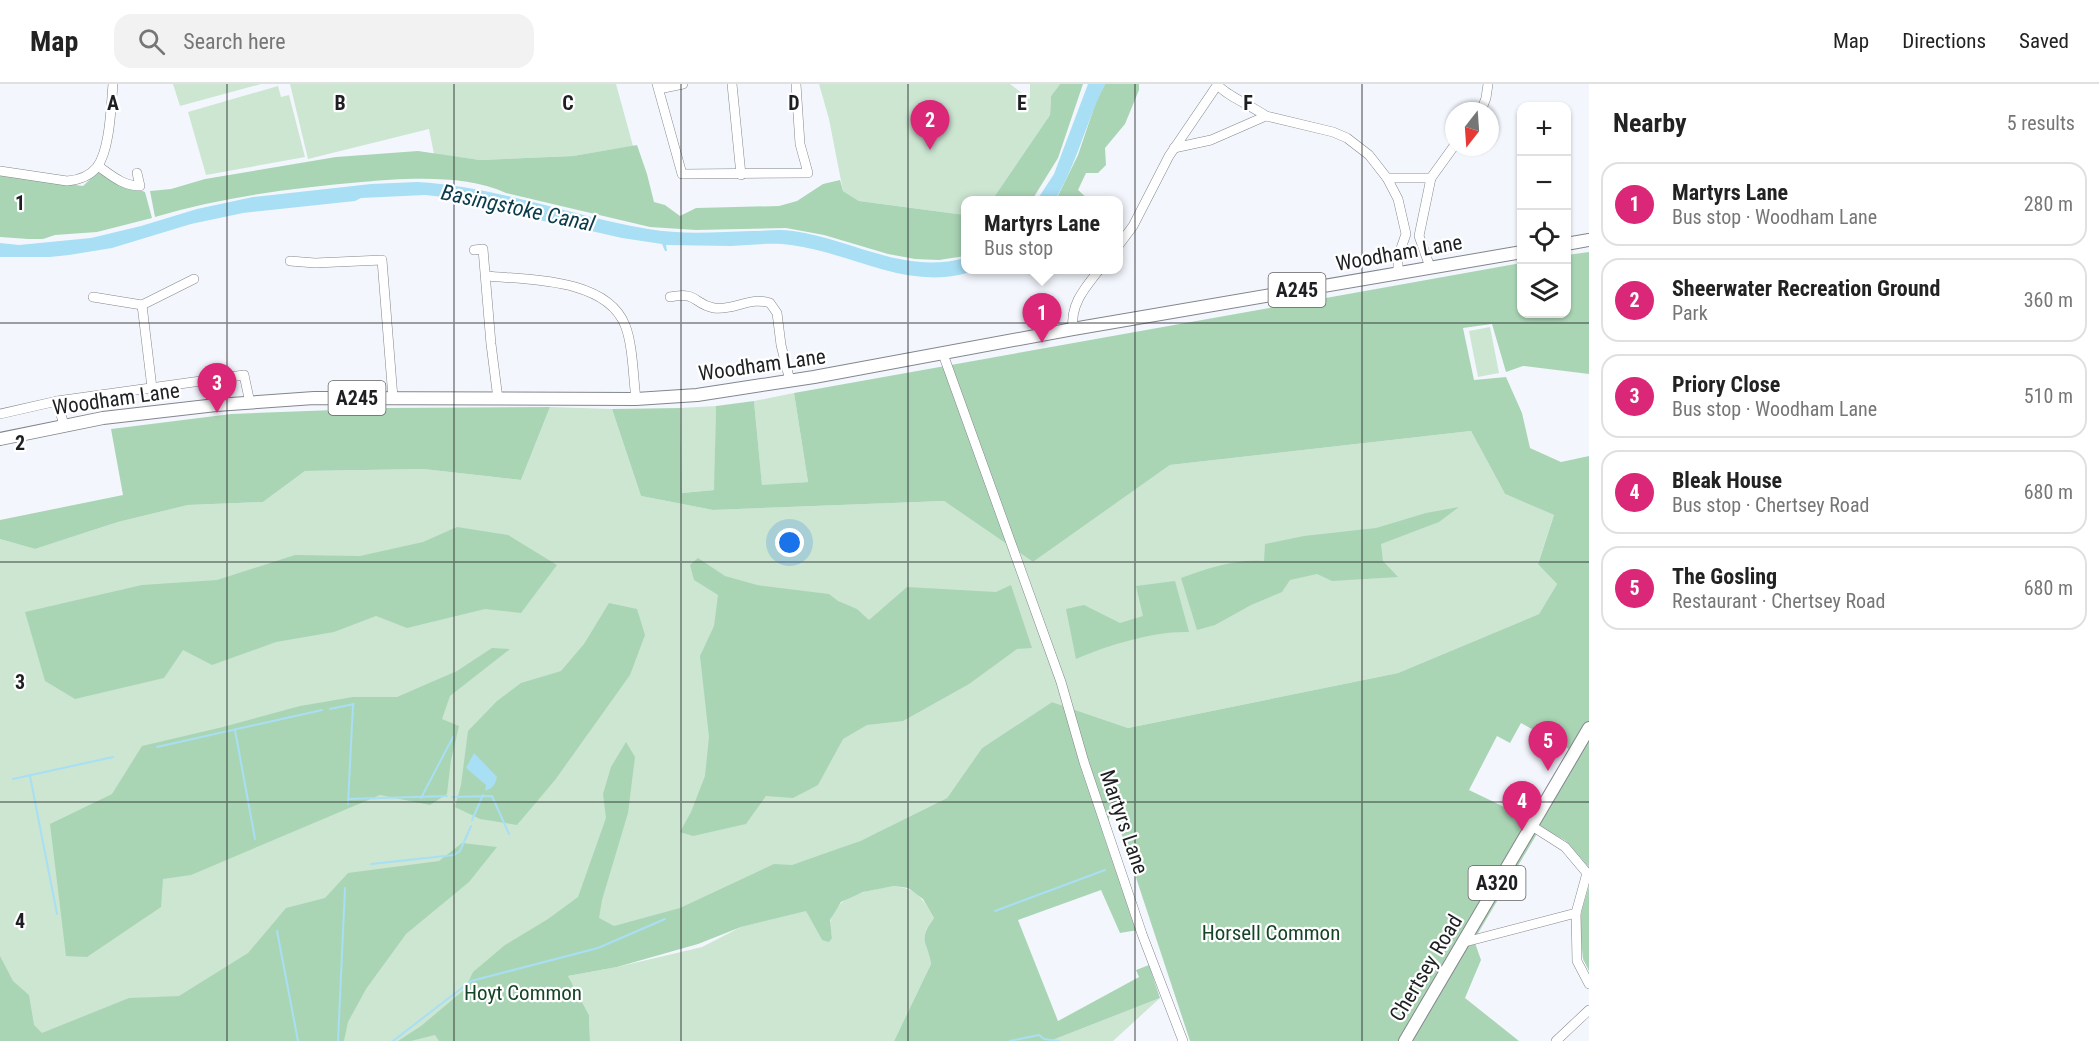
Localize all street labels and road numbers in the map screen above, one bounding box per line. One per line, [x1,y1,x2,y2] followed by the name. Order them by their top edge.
[1334,230,1464,276] street label: Woodham Lane
[1268,273,1326,307] road number: A245
[697,344,827,386] street label: Woodham Lane
[51,378,181,420] street label: Woodham Lane
[328,381,386,415] road number: A245
[1095,767,1153,877] street label: Martyrs Lane
[1468,866,1526,900] road number: A320
[1385,910,1467,1026] street label: Chertsey Road

